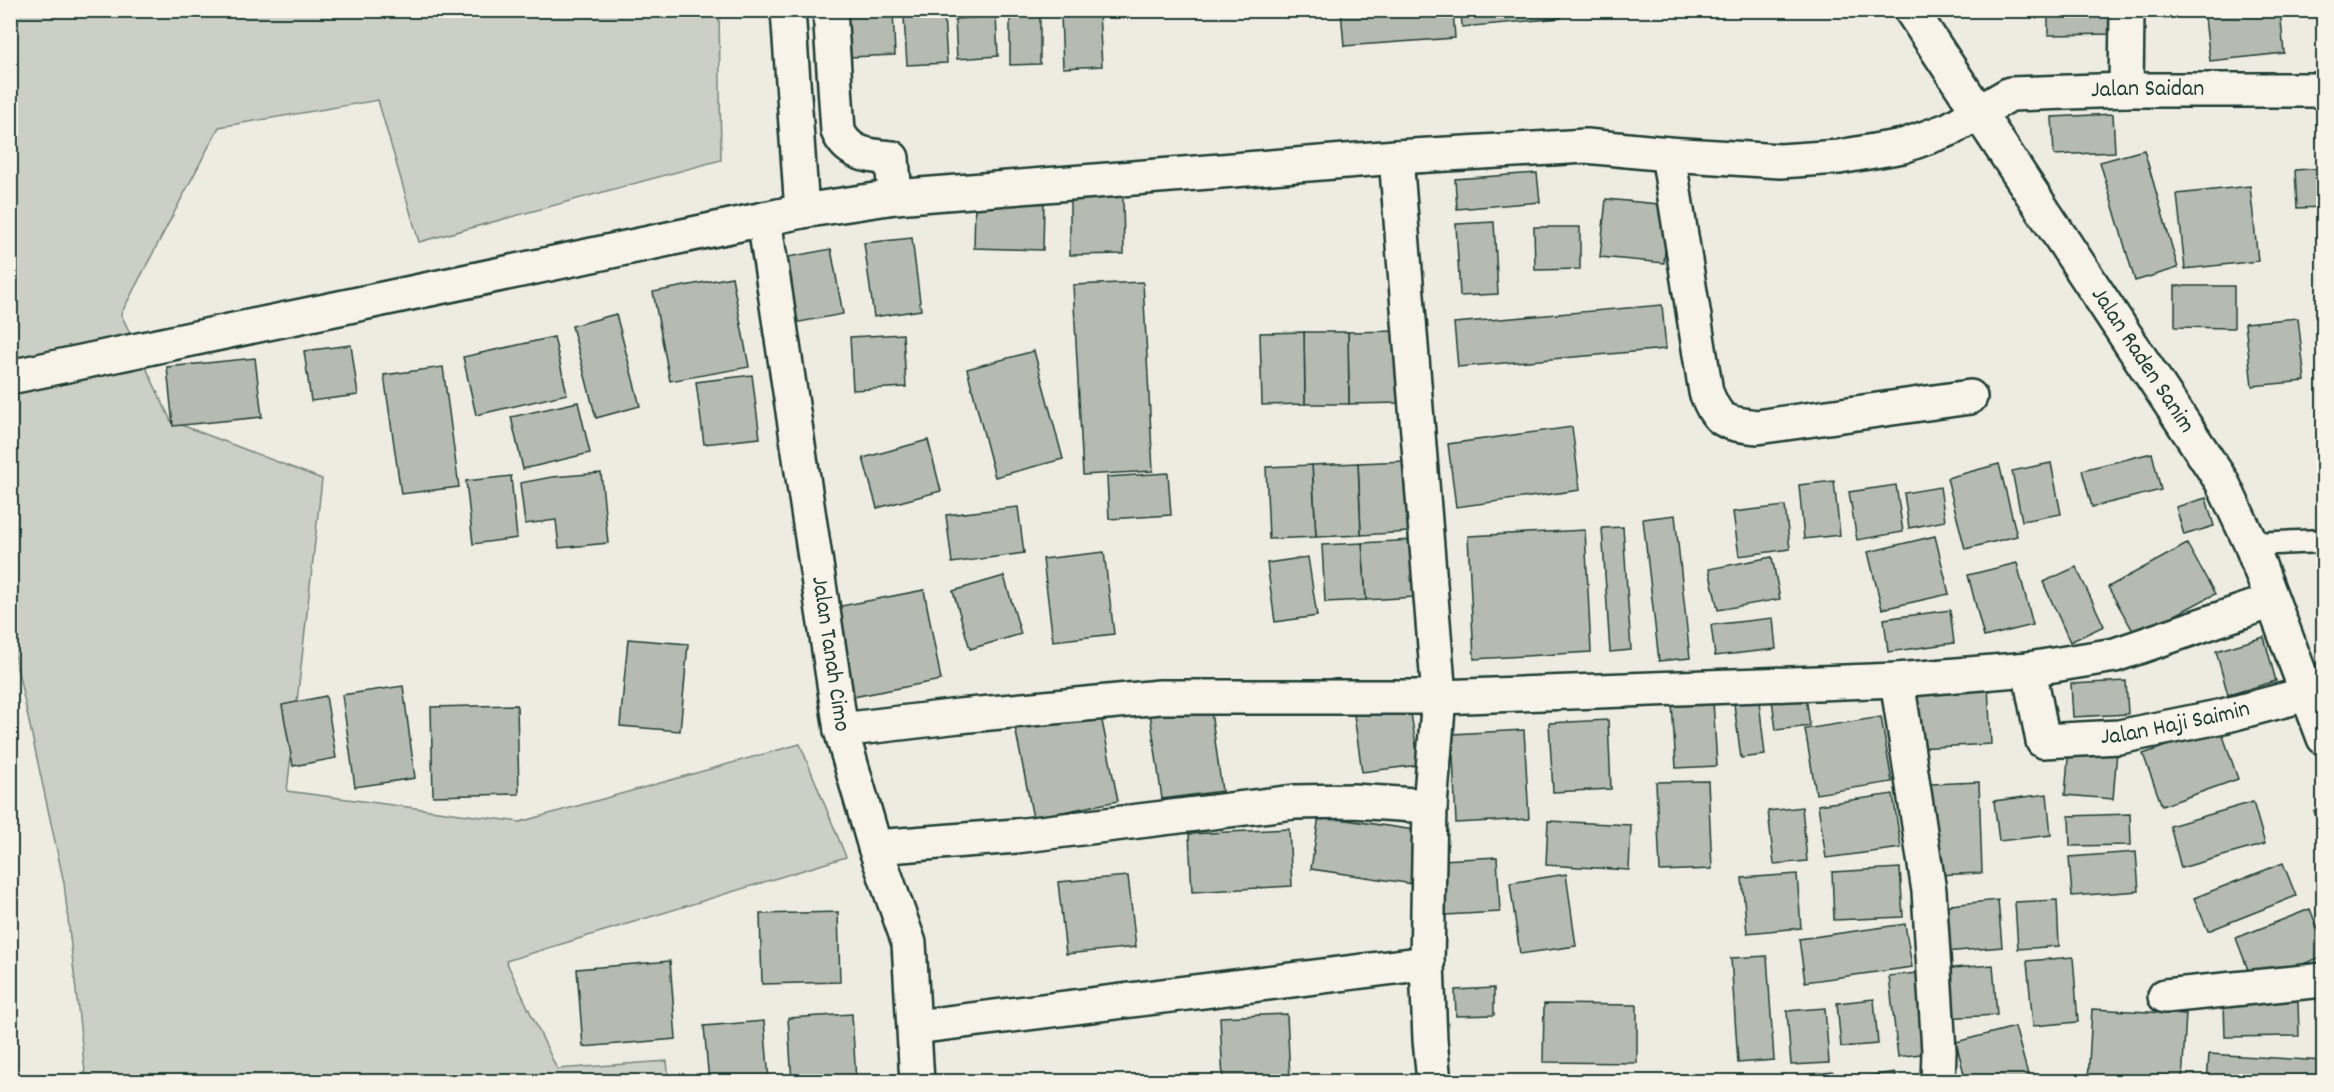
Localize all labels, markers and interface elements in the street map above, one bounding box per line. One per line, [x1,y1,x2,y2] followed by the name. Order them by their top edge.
[2090,73,2204,108] street label: Jalan Saidan
[2081,281,2203,441] street label: Jalan Raden Sanim
[801,574,858,734] street label: Jalan Tanah Cimo
[2100,693,2254,755] street label: Jalan Haji Saimin

